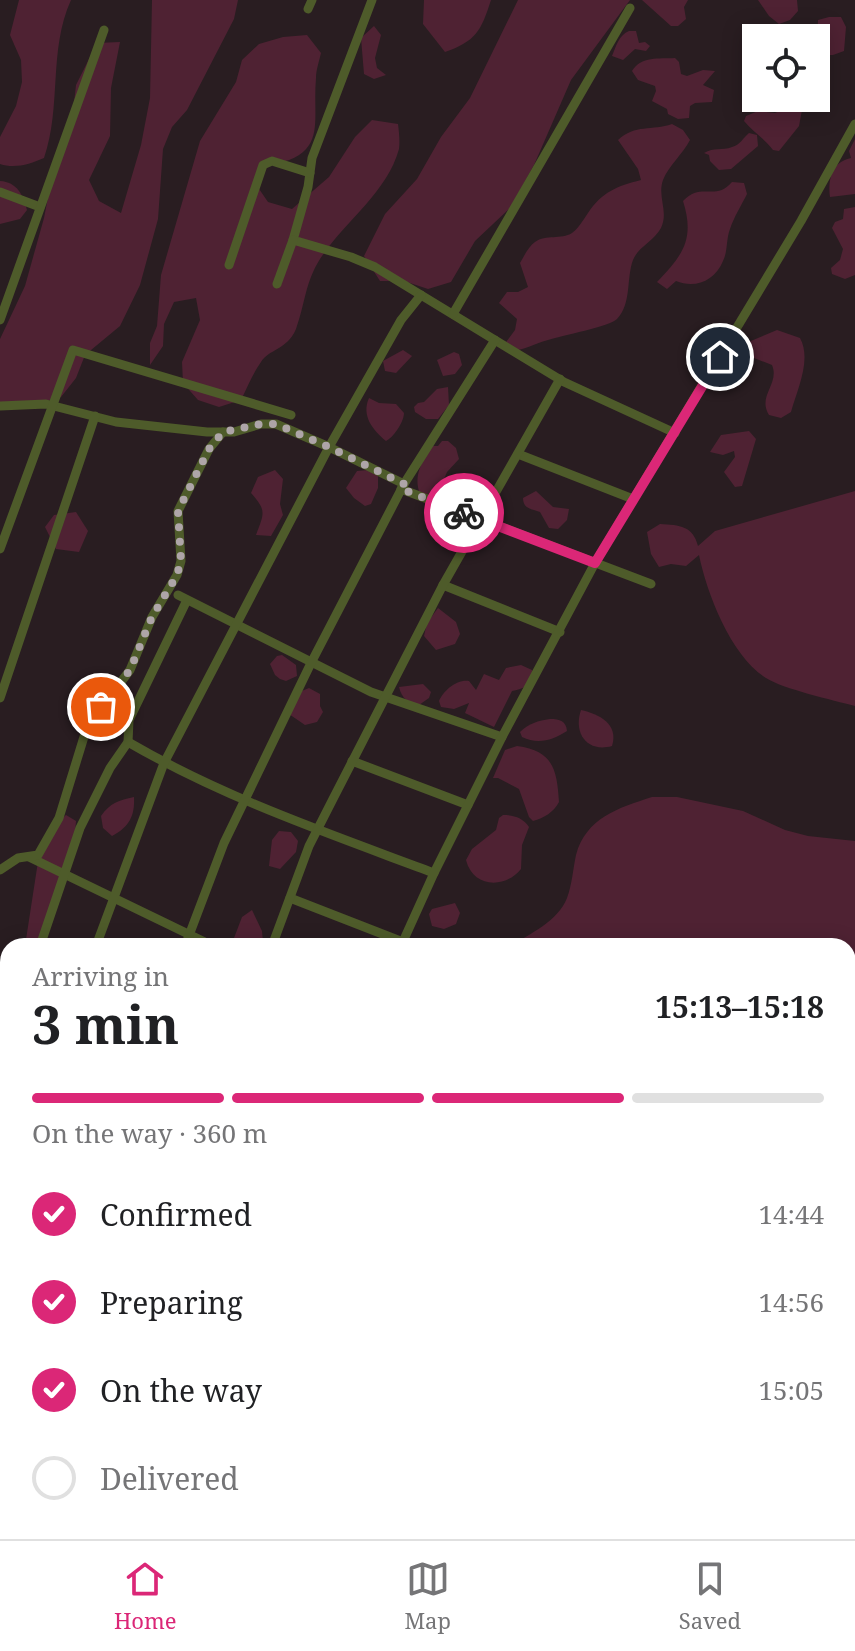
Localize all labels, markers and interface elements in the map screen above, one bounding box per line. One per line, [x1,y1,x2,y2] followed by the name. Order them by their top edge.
[742,24,830,112] map controls
[742,24,830,112] button: locate
[686,323,754,391] pin
[698,335,742,379] icon: home
[424,473,504,553] courier
[442,491,486,535] icon: bike
[67,673,135,741] pin
[79,685,123,729] icon: bag
[32,958,169,994] text: Arriving in
[655,986,824,1027] text: 15:13–15:18
[32,988,179,1059] text: 3 min
[32,1115,267,1151] text: On the way · 360 m
[32,1192,76,1236] icon: check
[100,1194,252,1235] text: Confirmed
[758,1196,824,1232] text: 14:44
[32,1280,76,1324] icon: check
[100,1282,243,1323] text: Preparing
[758,1284,824,1320] text: 14:56
[32,1368,76,1412] icon: check
[100,1370,262,1411] text: On the way
[758,1372,824,1408] text: 15:05
[100,1458,239,1499] text: Delivered
[114,1557,177,1635] tab: Home
[404,1557,451,1635] tab: Map
[679,1557,741,1635] tab: Saved

